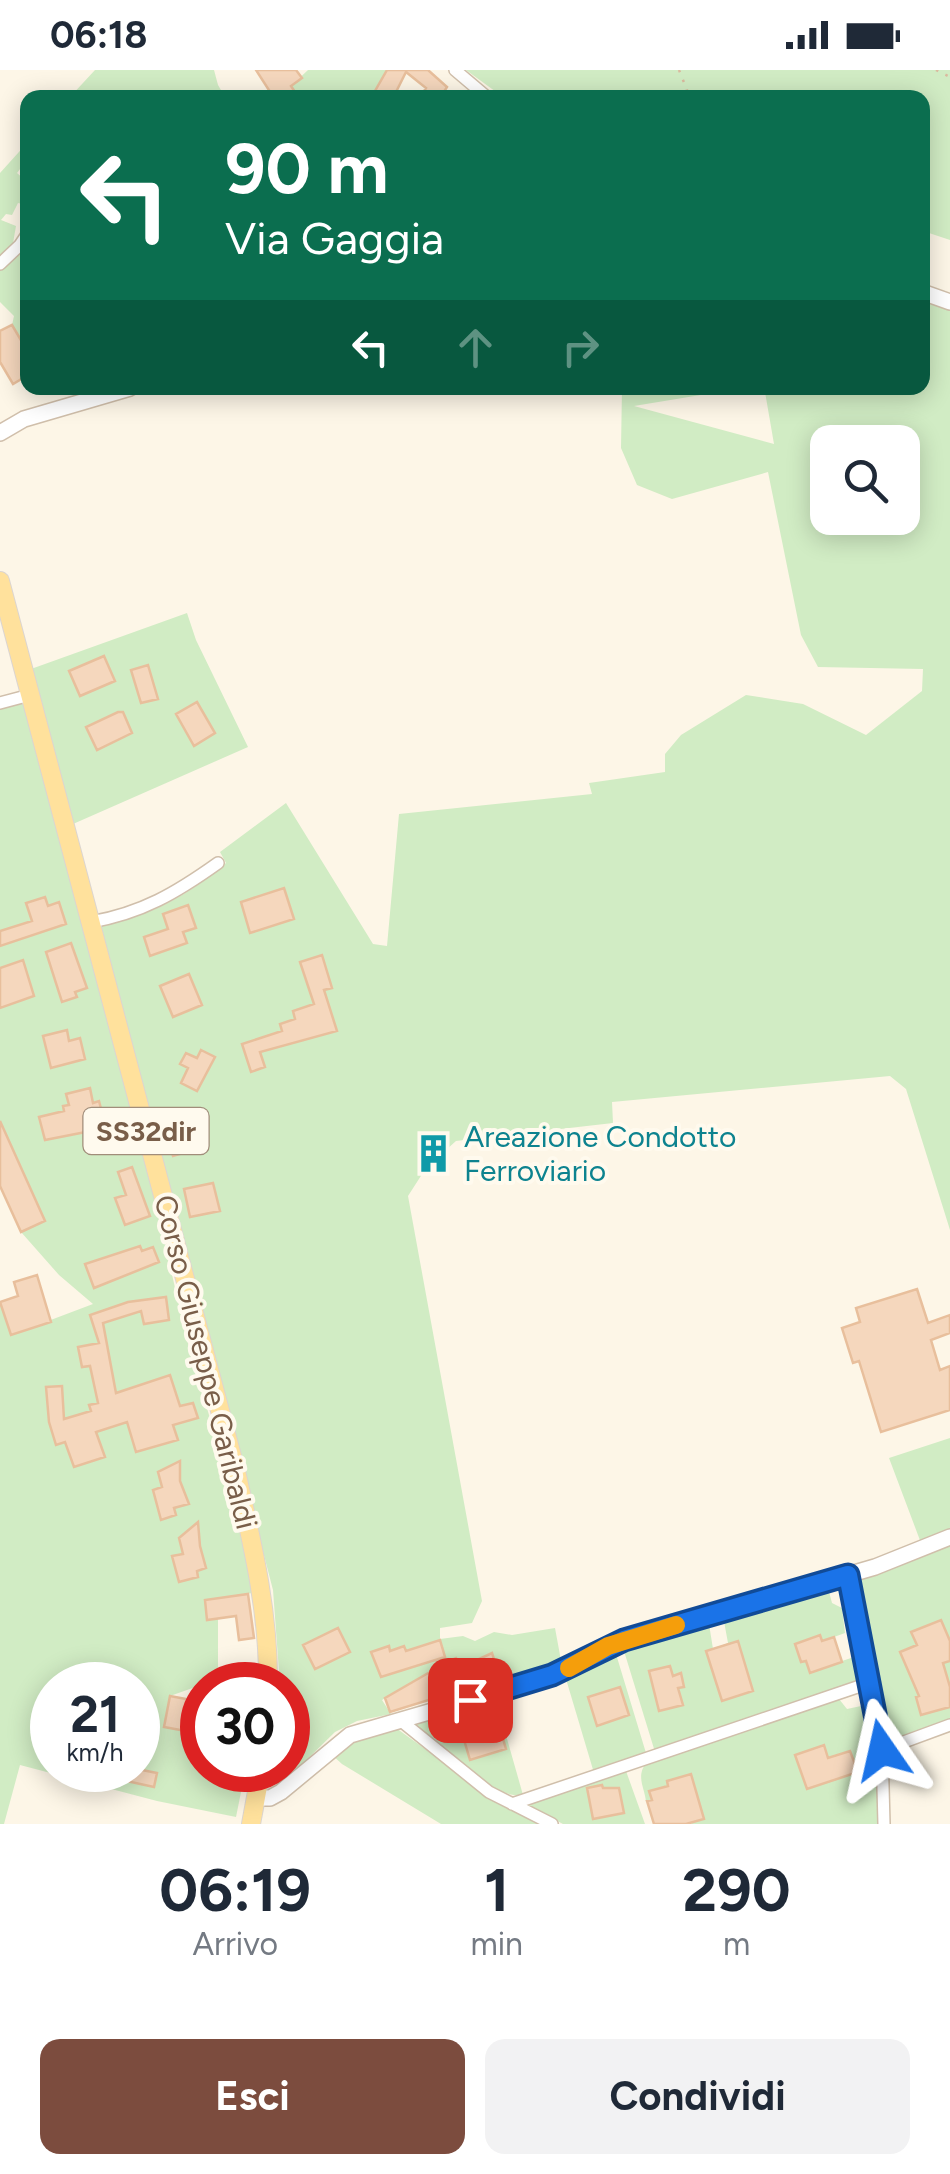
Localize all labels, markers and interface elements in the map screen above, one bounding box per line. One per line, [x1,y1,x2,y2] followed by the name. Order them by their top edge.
[50,12,147,58] text: 06:18
[225,126,389,211] text: 90 m
[60,130,190,260] icon: left
[225,211,444,265] text: Via Gaggia
[343,320,398,375] icon: left
[448,320,503,375] icon: ahead
[553,320,608,375] icon: right
[810,425,920,535] map controls
[810,425,920,535] button: search
[84,1108,208,1154] road number: SS32dir
[464,1118,737,1189] place label: Areazione Condotto Ferroviario
[413,1132,455,1174] building icon: Areazione Condotto Ferroviario
[147,1191,265,1533] street label: Corso Giuseppe Garibaldi
[428,1658,513,1743] pin
[180,1662,310,1792] speed limit sign: 30
[443,1673,498,1728] icon: arrive
[70,1684,120,1745] text: 21
[830,1698,934,1802] position arrow
[66,1737,124,1767] text: km/h
[159,1854,311,1926] text: 06:19
[484,1854,509,1926] text: 1
[682,1854,791,1926] text: 290
[192,1925,278,1963] text: Arrivo
[470,1925,523,1963] text: min
[723,1925,750,1963] text: m
[40,2039,465,2154] button: Esci
[485,2039,910,2154] button: Condividi

